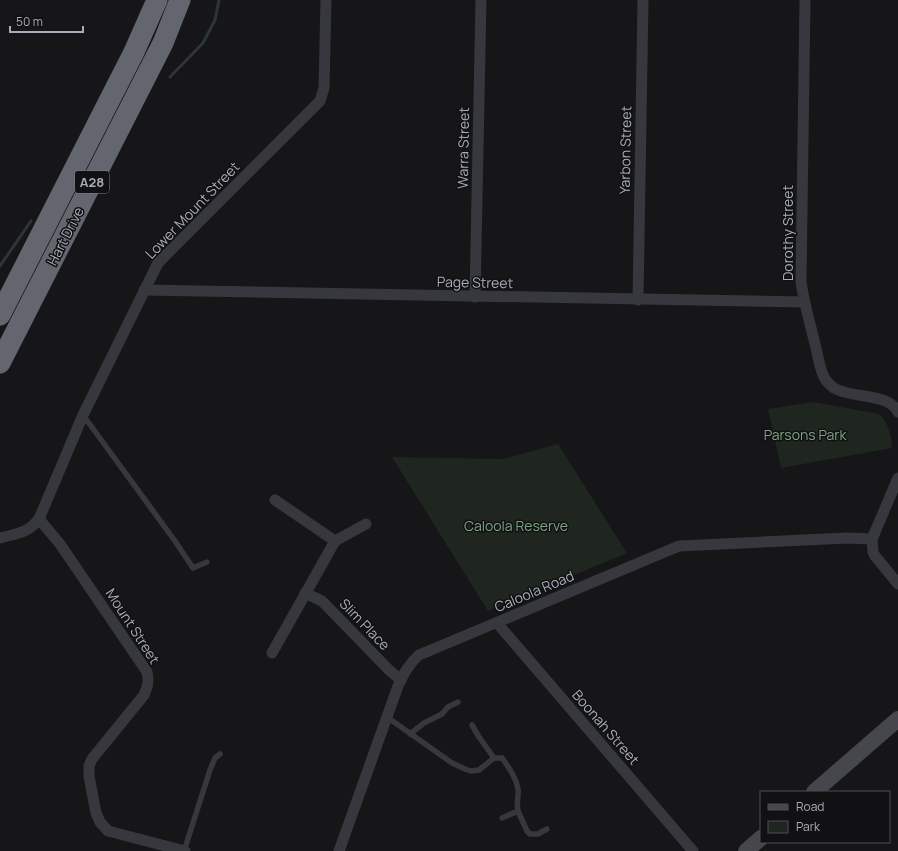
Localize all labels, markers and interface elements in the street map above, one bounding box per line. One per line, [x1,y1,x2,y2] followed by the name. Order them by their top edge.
[10,8,83,34] scale bar
[16,13,43,30] text: 50 m
[615,105,635,194] street label: Yarbon Street
[453,107,473,189] street label: Warra Street
[141,157,244,263] street label: Lower Mount Street
[75,171,109,193] road number: A28
[778,185,797,281] street label: Dorothy Street
[42,203,88,269] street label: Hart Drive
[437,272,514,292] street label: Page Street
[764,425,847,444] park label: Parsons Park
[464,516,568,535] park label: Caloola Reserve
[491,566,577,616] street label: Caloola Road
[102,585,165,668] street label: Mount Street
[336,594,394,654] street label: Slim Place
[568,685,644,769] street label: Boonah Street
[760,791,890,843] legend
[796,798,824,815] text: Road
[796,818,821,835] text: Park

